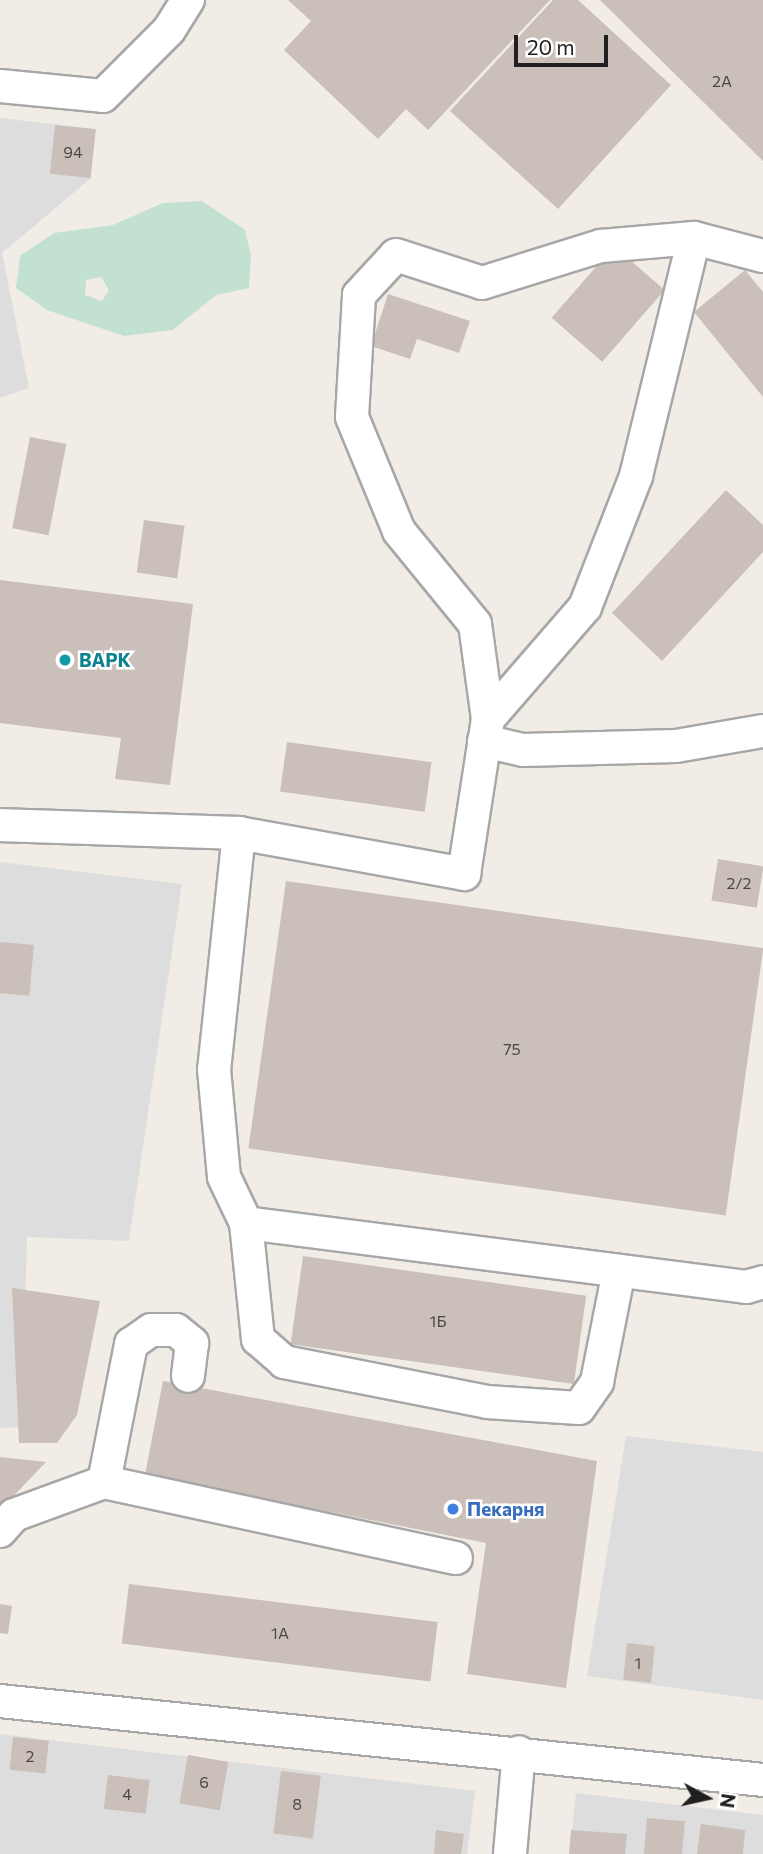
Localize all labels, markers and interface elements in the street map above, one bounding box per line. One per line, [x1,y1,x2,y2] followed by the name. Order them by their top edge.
[518,21,612,65] scale bar
[527,34,575,59] text: 20 m
[712,71,732,91] house number: 2А
[63,142,83,162] house number: 94
[79,649,131,671] place label: ВАРК
[57,652,73,668] marker: ВАРК
[727,873,751,893] house number: 2/2
[503,1039,521,1059] house number: 75
[430,1311,446,1331] house number: 1Б
[467,1498,545,1520] place label: Пекарня
[445,1501,461,1517] marker: Пекарня
[271,1623,289,1643] house number: 1А
[635,1653,641,1673] house number: 1
[26,1746,34,1766] house number: 2
[672,1763,742,1833] north arrow
[199,1772,209,1792] house number: 6
[122,1784,132,1804] house number: 4
[716,1792,741,1810] text: N
[292,1794,302,1814] house number: 8

